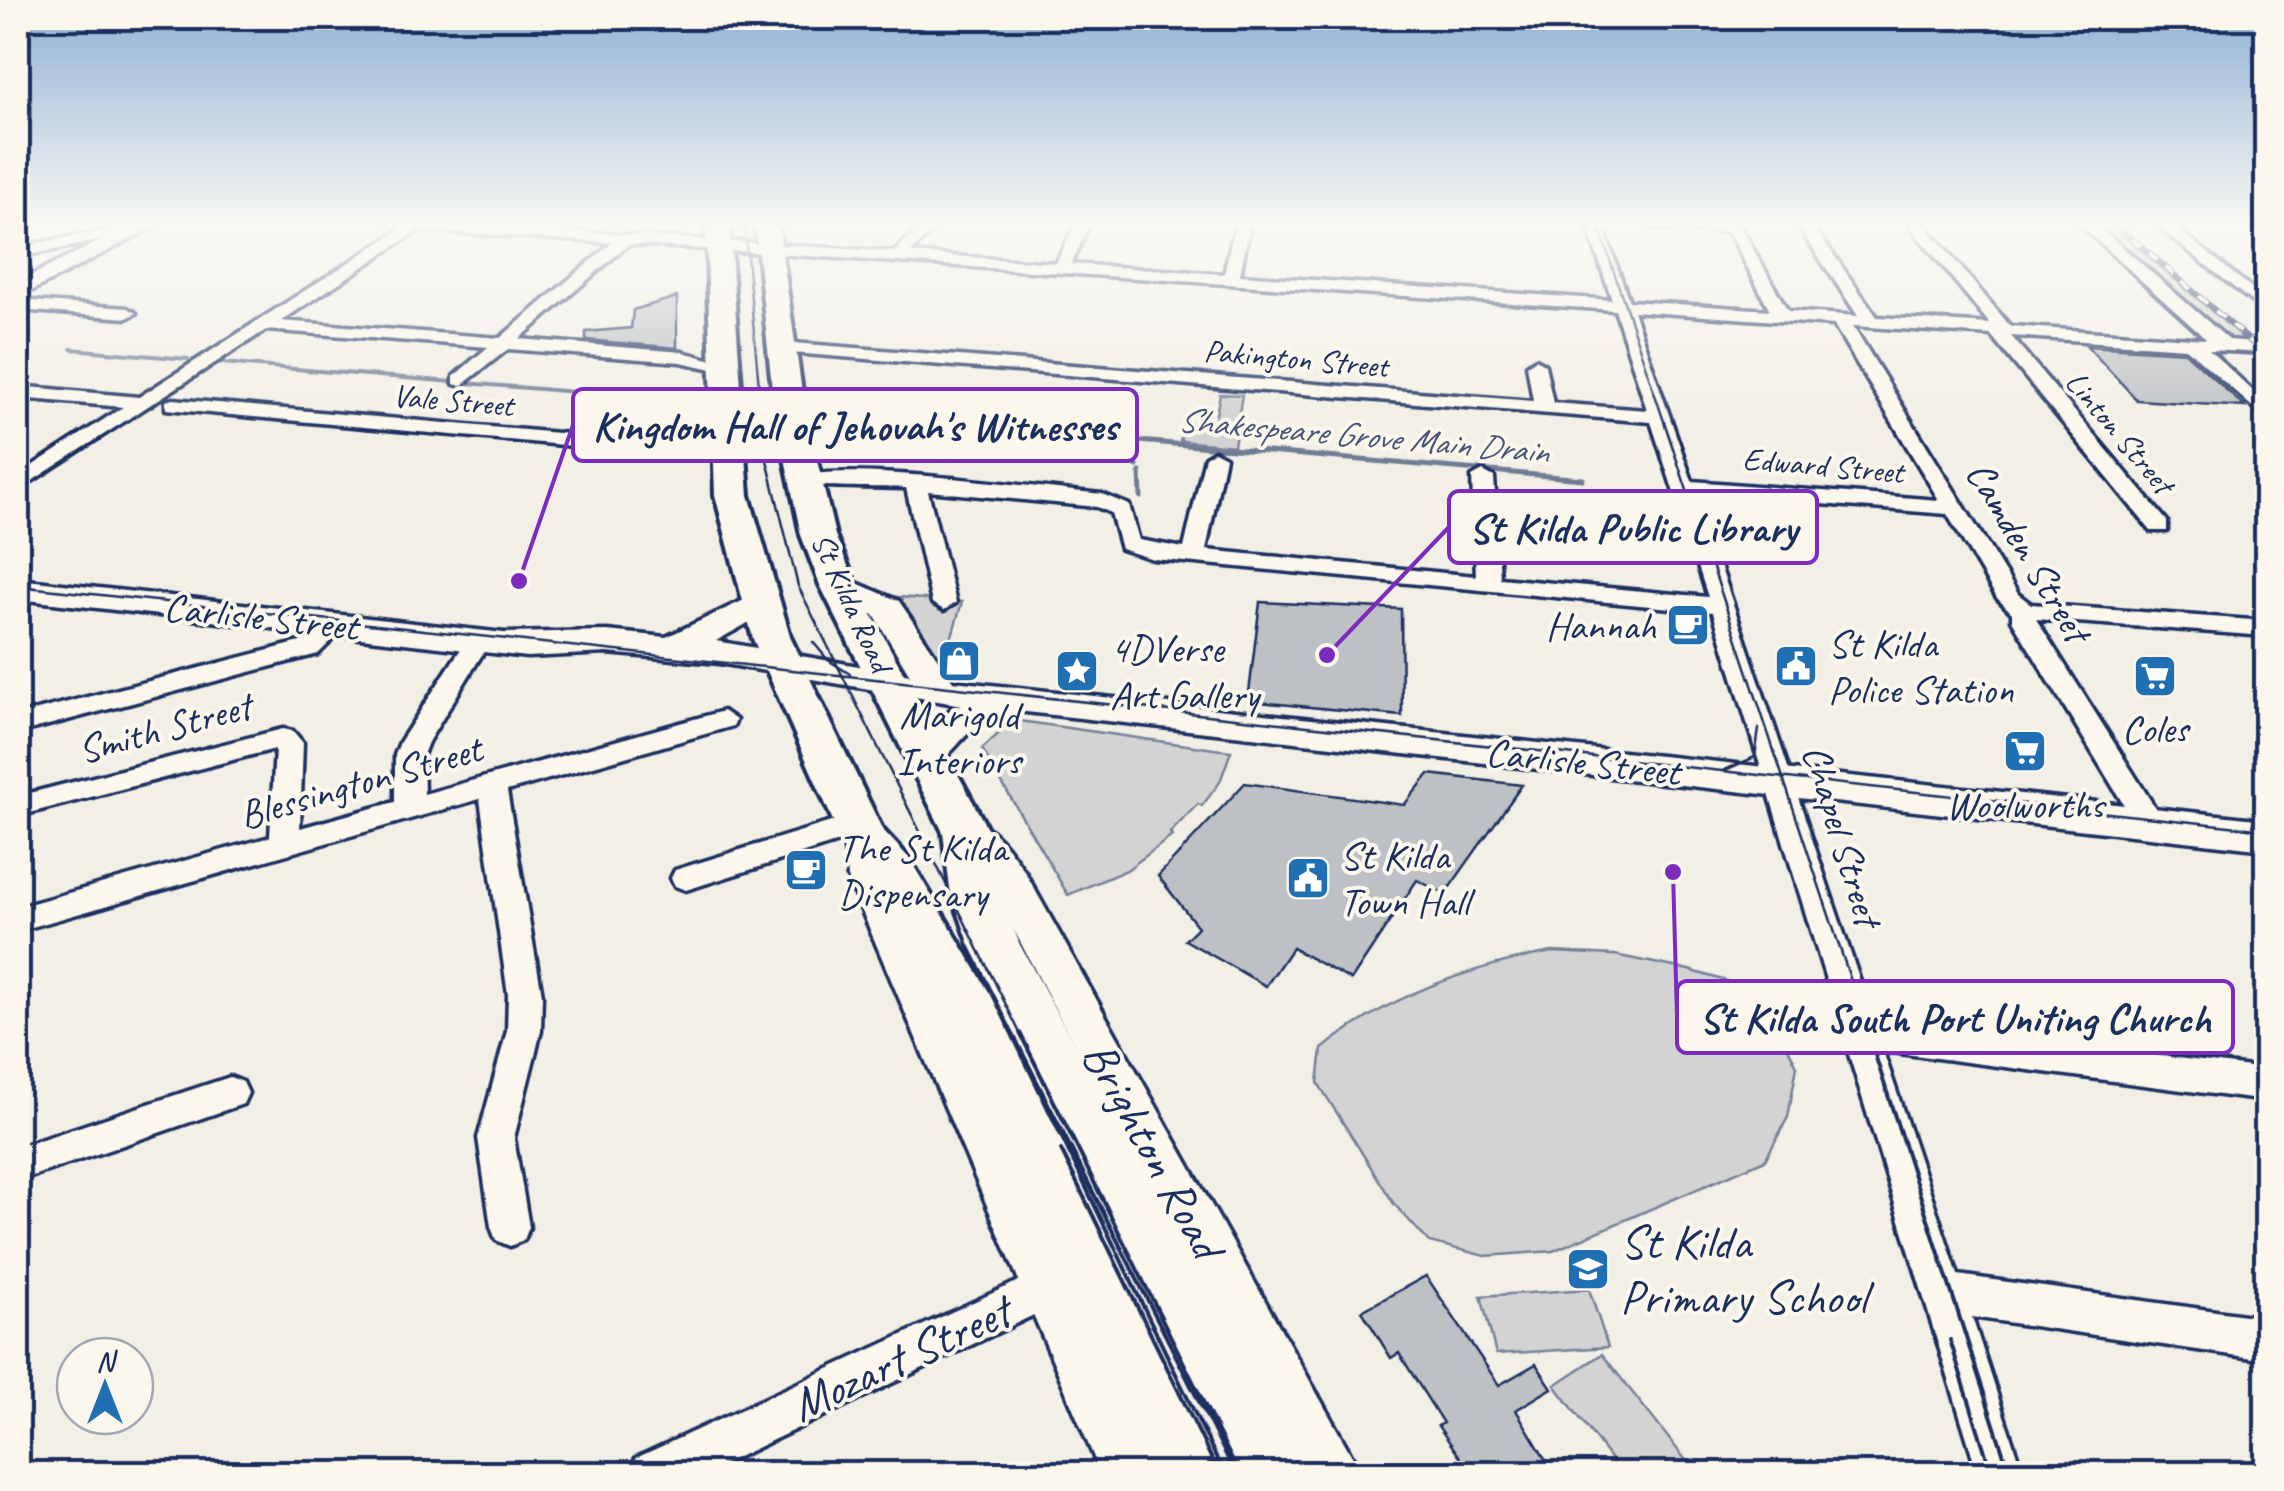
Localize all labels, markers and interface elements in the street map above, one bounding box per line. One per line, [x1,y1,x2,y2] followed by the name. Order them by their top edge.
[1202,330,1393,387] street label: Pakington Street
[2056,362,2186,506] street label: Linton Street
[391,375,518,426] street label: Vale Street
[573,389,1137,461] callout: Kingdom Hall of Jehovah's Witnesses
[1176,397,1552,474] water label: Shakespeare Grove Main Drain
[593,400,1122,453] text: Kingdom Hall of Jehovah's Witnesses
[1741,438,1908,493] street label: Edward Street
[1955,452,2105,656] street label: Camden Street
[1449,491,1817,563] callout: St Kilda Public Library
[1469,502,1801,555] text: St Kilda Public Library
[802,526,903,682] street label: St Kilda Road
[162,582,364,652] street label: Carlisle Street
[1546,601,1657,651] place label: Hannah
[1665,602,1711,648] cafe icon: Hannah
[1828,619,2014,715] place label: St Kilda Police Station
[1110,624,1262,720] place label: 4DVerse Art Gallery
[936,638,982,684] shop icon: Marigold Interiors
[1773,643,1819,689] public building icon: St Kilda Police Station
[1054,648,1100,694] place icon: 4DVerse Art Gallery
[2132,653,2178,699] supermarket icon: Coles
[72,679,262,775] street label: Smith Street
[897,690,1025,786] place label: Marigold Interiors
[2122,704,2192,754] place label: Coles
[234,723,491,840] street label: Blessington Street
[1484,727,1686,797] street label: Carlisle Street
[2002,728,2048,774] supermarket icon: Woolworths
[1791,739,1895,937] street label: Chapel Street
[1946,780,2107,830] place label: Woolworths
[838,823,1010,919] place label: The St Kilda Dispensary
[1340,831,1476,927] place label: St Kilda Town Hall
[783,847,829,893] cafe icon: The St Kilda Dispensary
[1285,855,1331,901] public building icon: St Kilda Town Hall
[1677,981,2233,1053] callout: St Kilda South Port Uniting Church
[1699,992,2212,1045] text: St Kilda South Port Uniting Church
[1069,1031,1240,1274] street label: Brighton Road
[1620,1212,1875,1327] place label: St Kilda Primary School
[1565,1246,1611,1292] school or university icon: St Kilda Primary School
[781,1278,1025,1435] street label: Mozart Street
[55,1336,155,1436] north arrow
[96,1344,118,1379] text: N

